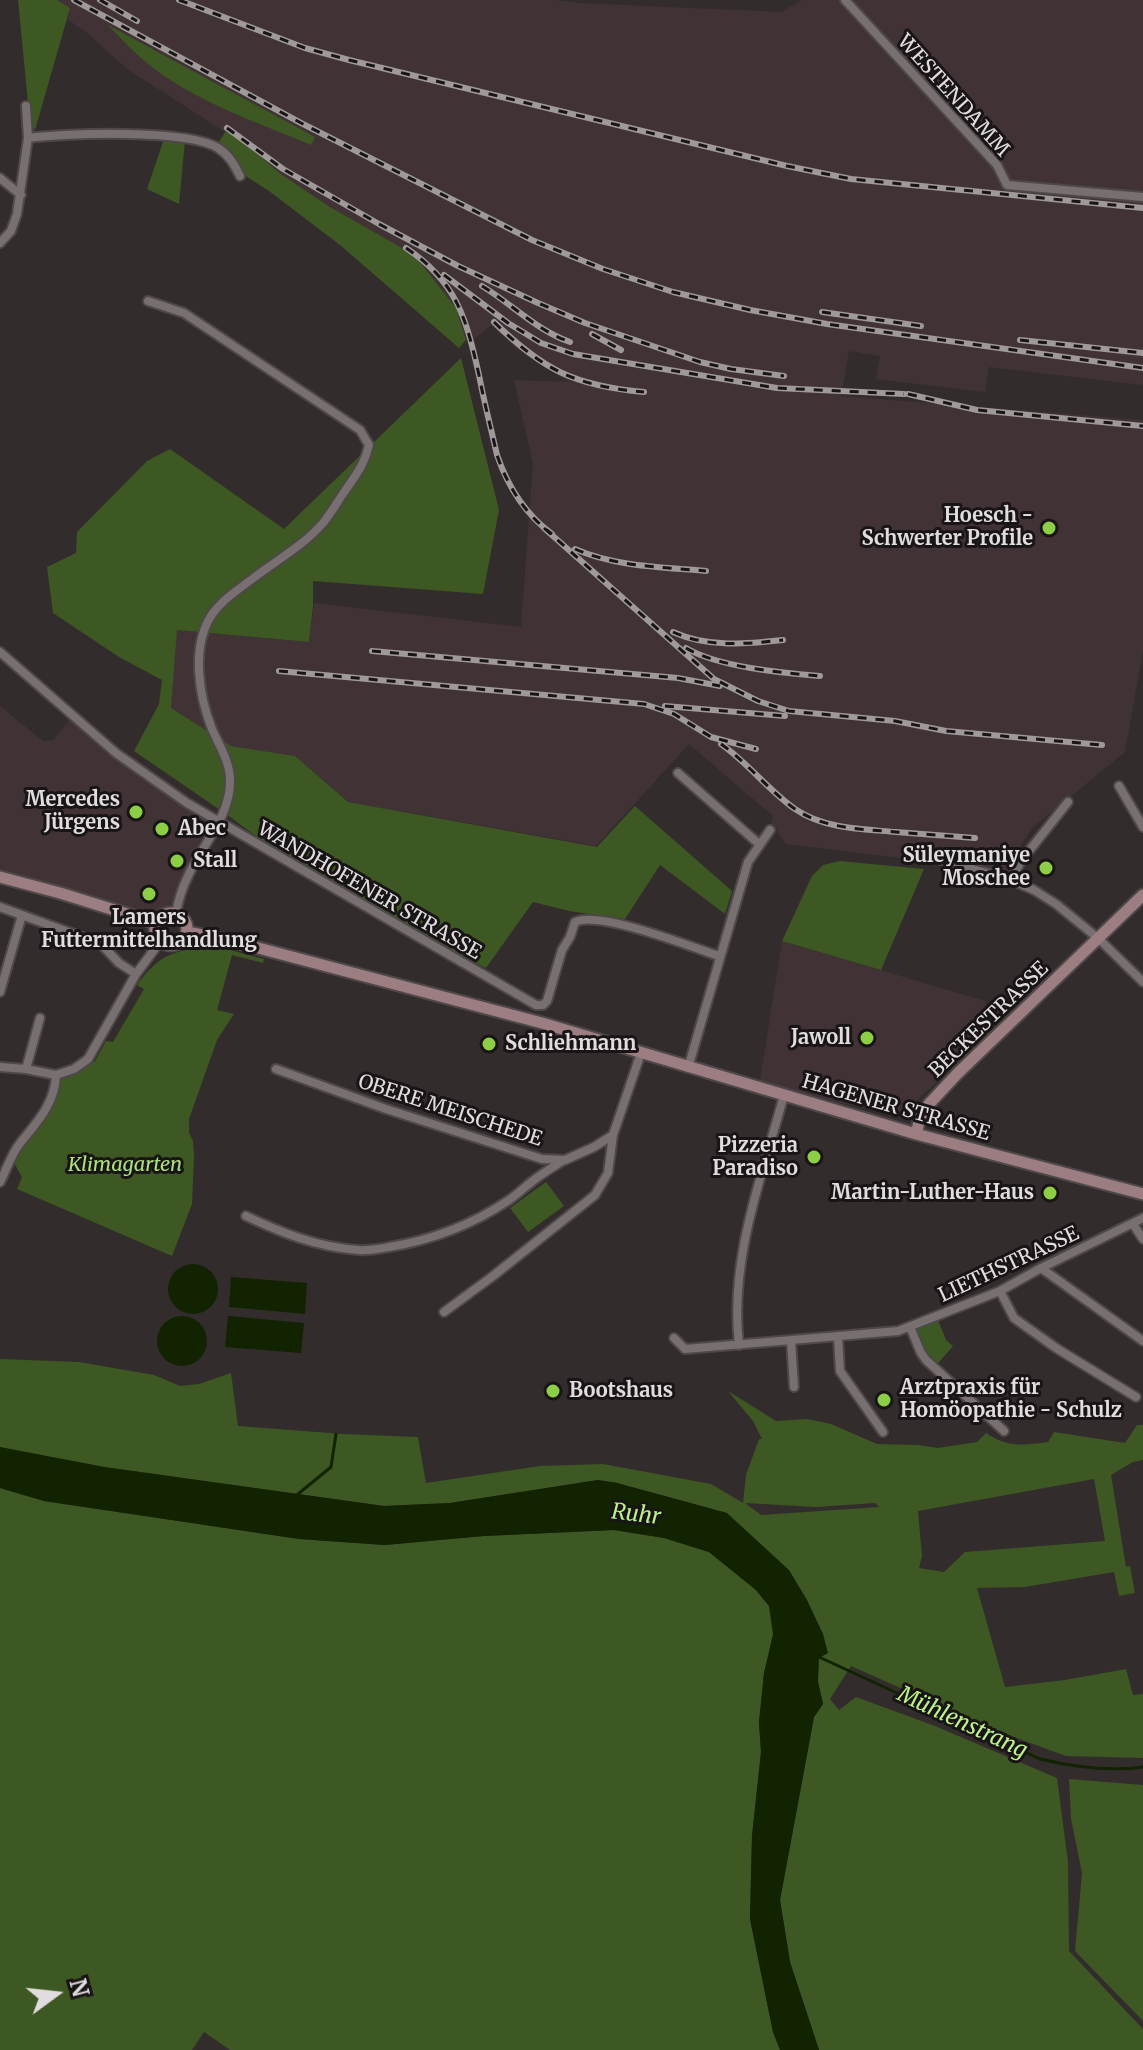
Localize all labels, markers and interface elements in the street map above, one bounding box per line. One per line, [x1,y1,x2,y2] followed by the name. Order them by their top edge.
[892,30,1014,162] street label: WESTENDAMM
[861,504,1033,551] place label: Hoesch - Schwerter Profile
[1040,519,1058,537] marker: Hoesch - Schwerter Profile
[25,788,120,835] place label: Mercedes Jürgens
[127,803,145,821] marker: Mercedes Jürgens
[178,817,226,841] place label: Abec
[253,817,485,965] street label: WANDHOFENER STRASSE
[153,820,171,838] marker: Abec
[902,844,1030,891] place label: Süleymaniye Moschee
[193,849,237,873] place label: Stall
[168,852,186,870] marker: Stall
[1037,859,1055,877] marker: Süleymaniye Moschee
[140,885,158,903] marker: Lamers Futtermittelhandlung
[41,906,257,953] place label: Lamers Futtermittelhandlung
[924,957,1054,1083] street label: BECKESTRASSE
[791,1026,851,1050] place label: Jawoll
[858,1029,876,1047] marker: Jawoll
[505,1032,636,1056] place label: Schliehmann
[480,1035,498,1053] marker: Schliehmann
[355,1070,545,1152] street label: OBERE MEISCHEDE
[799,1070,993,1146] street label: HAGENER STRASSE
[712,1134,798,1181] place label: Pizzeria Paradiso
[805,1148,823,1166] marker: Pizzeria Paradiso
[68,1153,182,1177] park label: Klimagarten
[831,1181,1034,1205] place label: Martin-Luther-Haus
[1041,1184,1059,1202] marker: Martin-Luther-Haus
[935,1222,1083,1308] street label: LIETHSTRASSE
[900,1376,1122,1423] place label: Arztpraxis für Homöopathie - Schulz
[569,1379,673,1403] place label: Bootshaus
[544,1382,562,1400] marker: Bootshaus
[875,1391,893,1409] marker: Arztpraxis für Homöopathie - Schulz
[610,1499,662,1531] water label: Ruhr
[893,1681,1031,1765] water label: Mühlenstrang
[16,1954,96,2034] north arrow
[63,1976,95,2000] text: N

